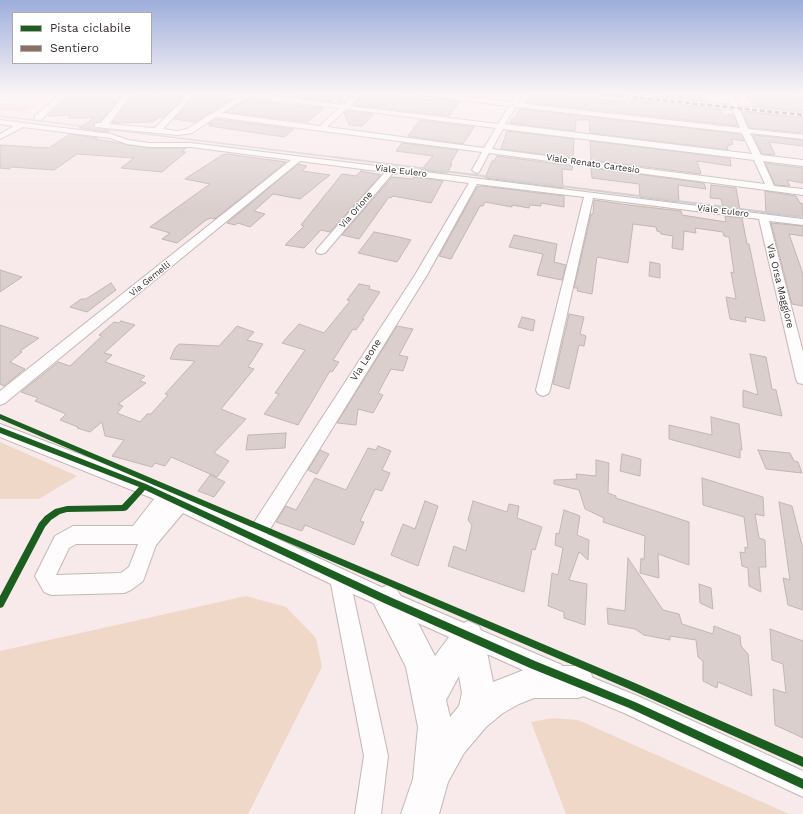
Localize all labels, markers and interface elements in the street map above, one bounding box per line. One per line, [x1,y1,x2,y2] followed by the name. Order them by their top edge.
[12,12,152,64] legend
[50,21,131,35] text: Pista ciclabile
[50,41,99,55] text: Sentiero
[546,152,640,176] street label: Viale Renato Cartesio
[374,162,428,180] street label: Viale Eulero
[337,189,375,231] street label: Via Orione
[696,202,750,220] street label: Viale Eulero
[764,242,796,330] street label: Via Orsa Maggiore
[127,259,173,299] street label: Via Gemelli
[348,337,384,383] street label: Via Leone

